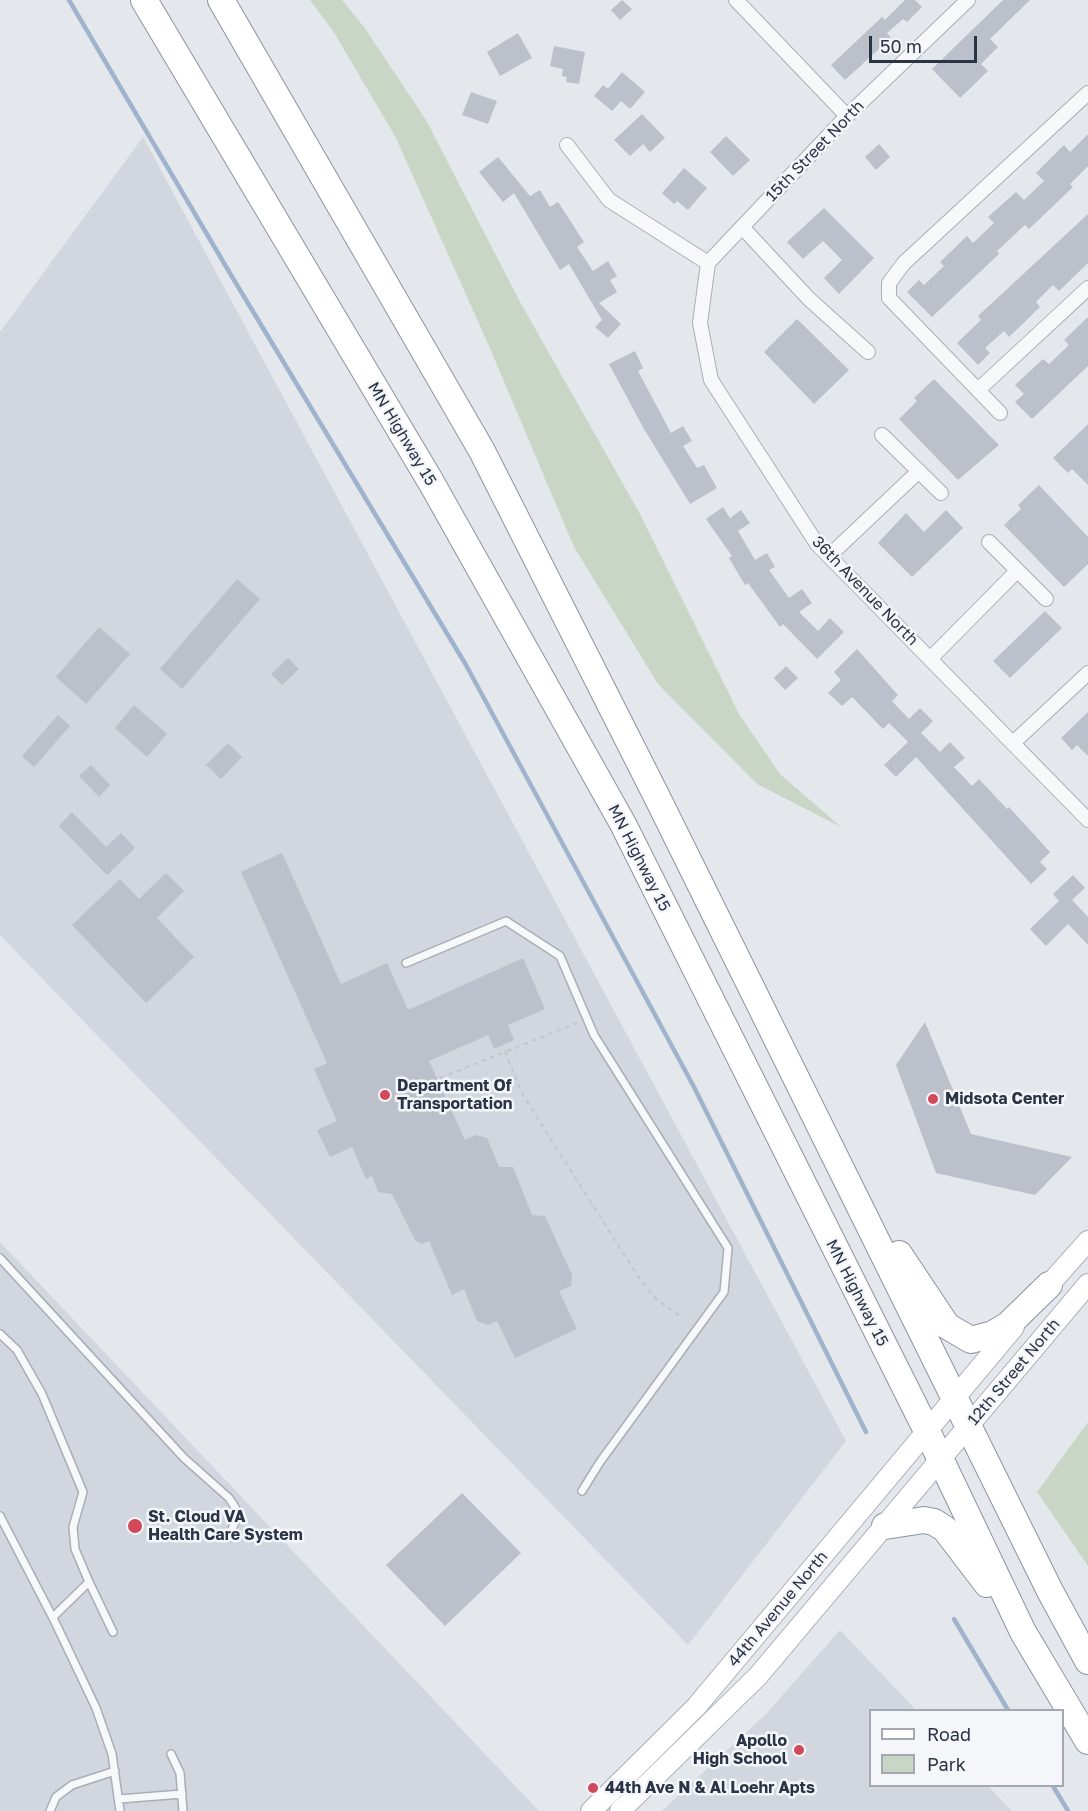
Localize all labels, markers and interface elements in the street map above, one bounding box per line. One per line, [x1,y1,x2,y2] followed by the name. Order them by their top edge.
[872,24,980,62] scale bar
[880,35,922,57] text: 50 m
[762,96,868,206] street label: 15th Street North
[364,379,440,489] street label: MN Highway 15
[808,532,922,650] street label: 36th Avenue North
[604,801,674,915] street label: MN Highway 15
[397,1076,512,1114] place label: Department Of Transportation
[378,1088,392,1102] marker: Department Of Transportation
[945,1089,1064,1109] place label: Midsota Center
[926,1092,940,1106] marker: Midsota Center
[822,1236,892,1350] street label: MN Highway 15
[964,1315,1064,1429] street label: 12th Street North
[148,1507,303,1545] place label: St. Cloud VA Health Care System
[126,1517,144,1535] marker: St. Cloud VA Health Care System
[724,1547,832,1671] street label: 44th Avenue North
[869,1709,1064,1787] legend
[927,1723,971,1745] text: Road
[693,1731,787,1769] place label: Apollo High School
[792,1743,806,1757] marker: Apollo High School
[927,1753,966,1775] text: Park
[605,1778,815,1798] place label: 44th Ave N & Al Loehr Apts
[586,1781,600,1795] marker: 44th Ave N & Al Loehr Apts

